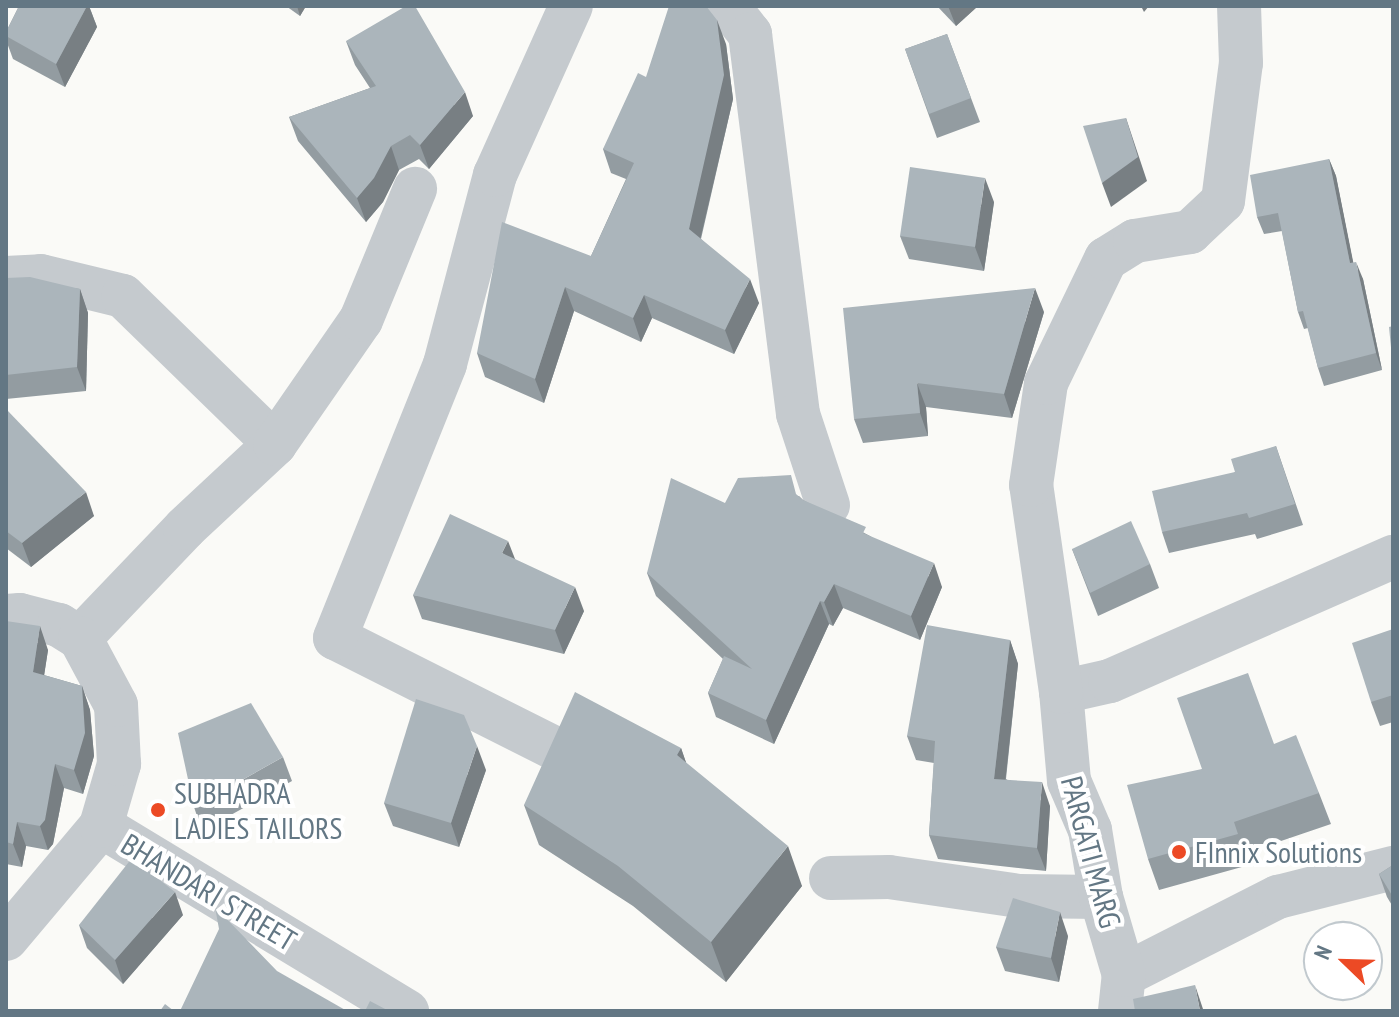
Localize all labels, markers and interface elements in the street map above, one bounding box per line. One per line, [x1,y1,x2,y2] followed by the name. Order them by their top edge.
[1054,772,1128,932] street label: PARGATI MARG
[174,775,343,846] place label: SUBHADRA LADIES TAILORS
[149,801,167,819] marker: SUBHADRA LADIES TAILORS
[115,826,303,958] street label: BHANDARI STREET
[1195,834,1363,870] place label: FInnix Solutions
[1170,843,1188,861] marker: FInnix Solutions
[1303,921,1383,1001] north arrow
[1308,941,1338,963] text: N

